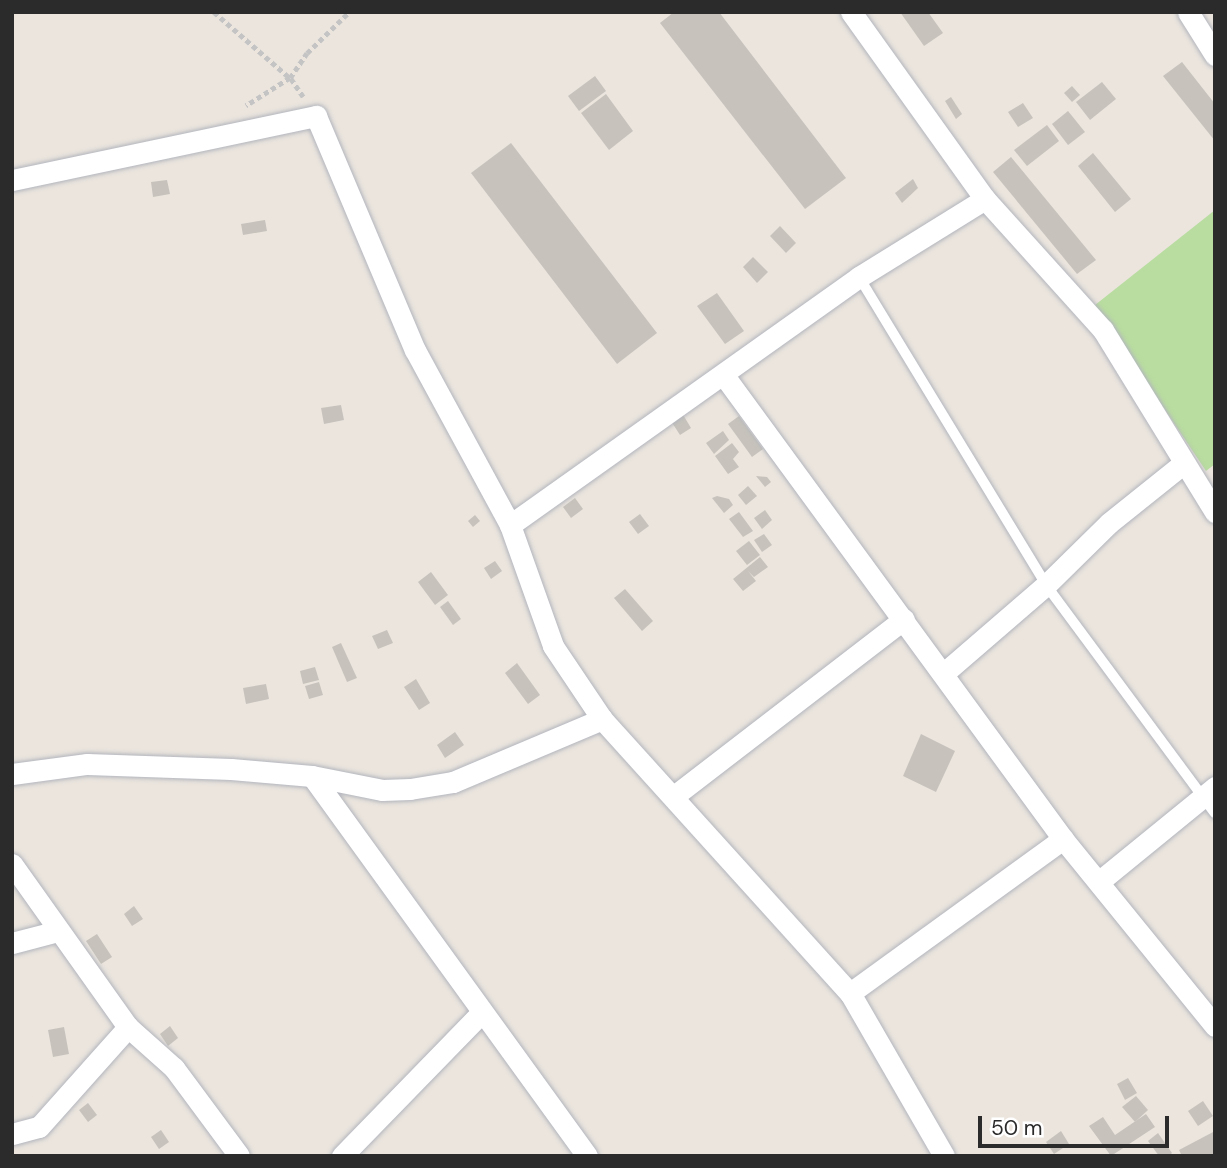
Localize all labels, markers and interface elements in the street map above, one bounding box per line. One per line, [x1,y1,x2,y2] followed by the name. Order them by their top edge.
[982,1102,1173,1146] scale bar
[991,1114,1042,1142] text: 50 m

